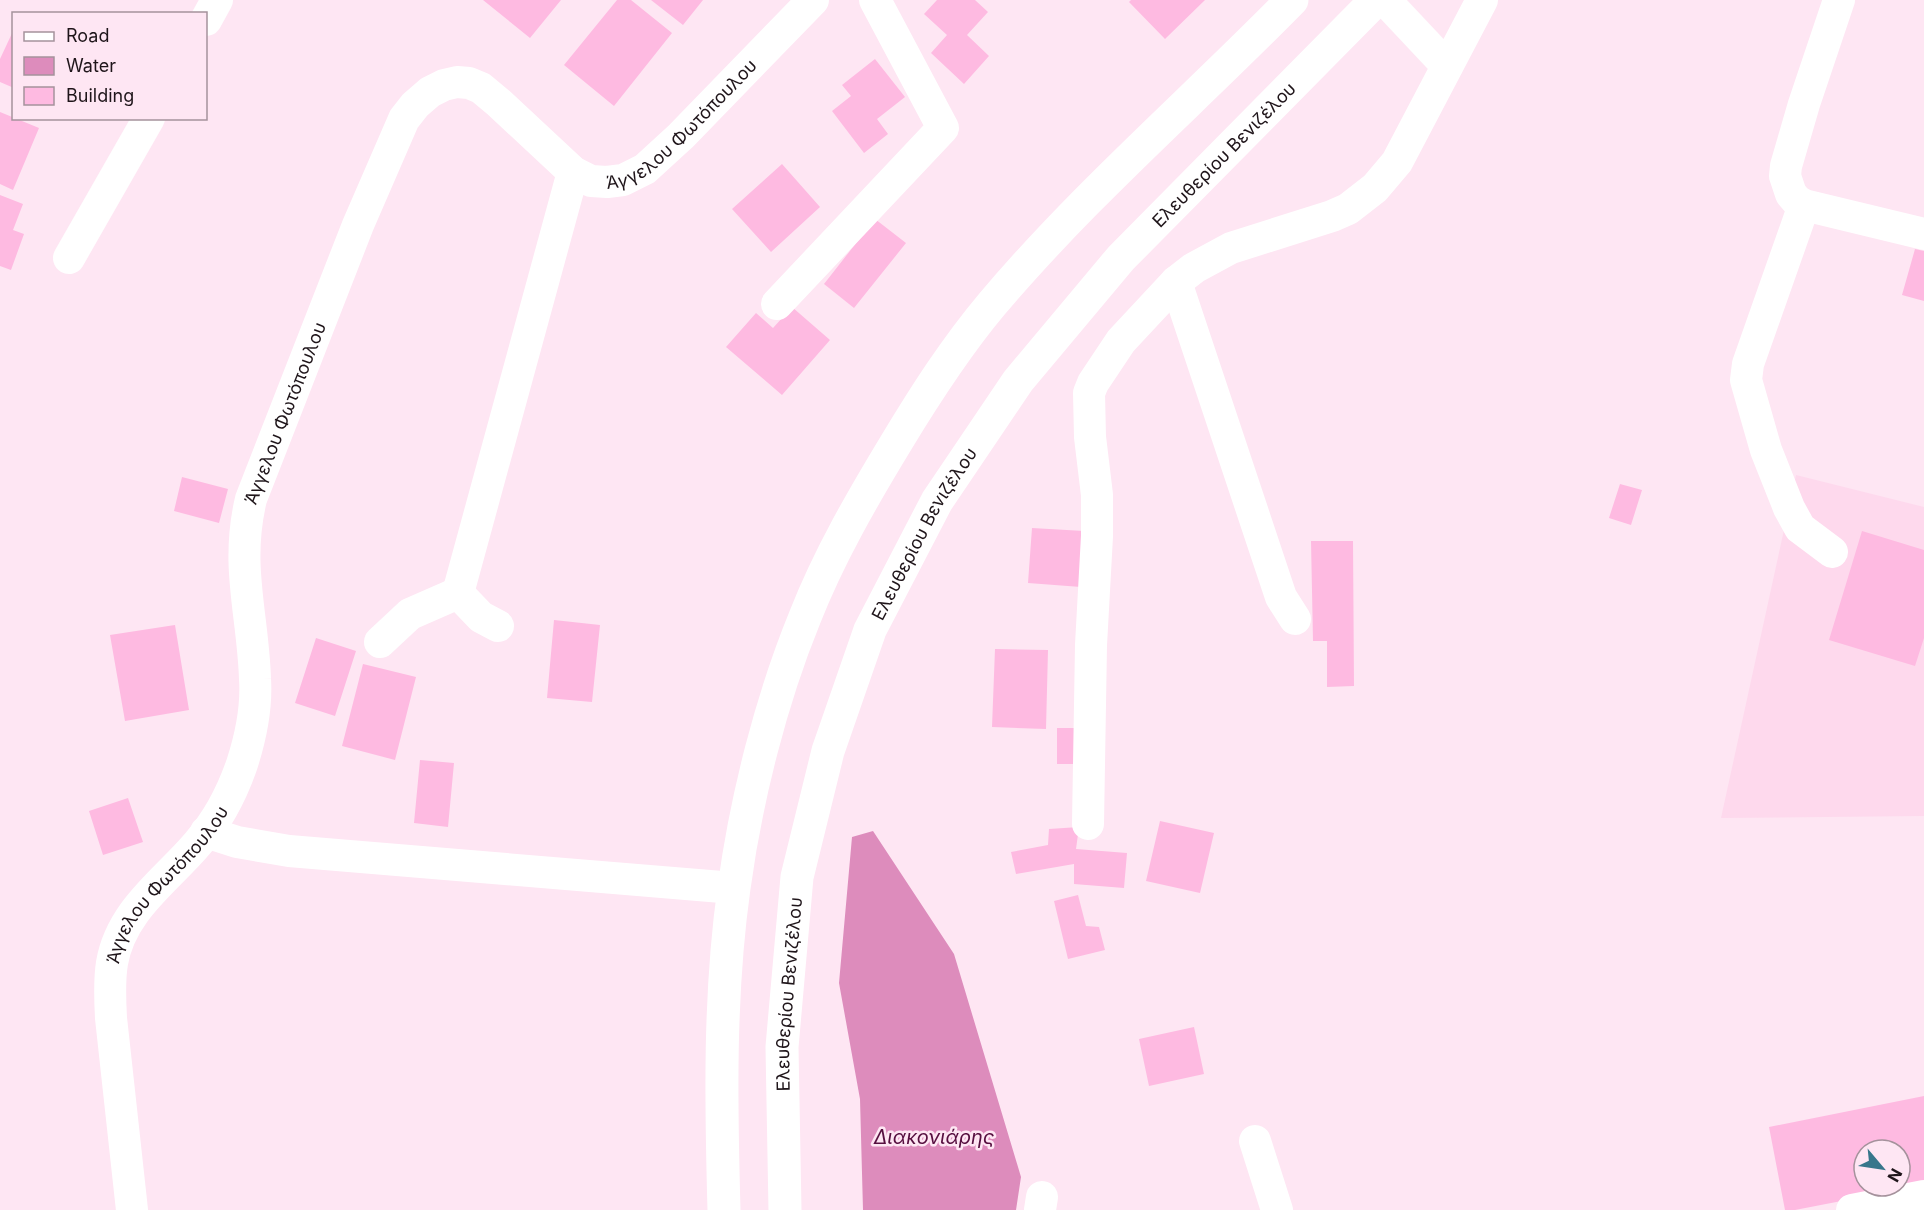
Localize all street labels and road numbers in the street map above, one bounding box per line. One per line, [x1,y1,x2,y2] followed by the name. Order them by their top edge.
[605,55,761,193] street label: Άγγελου Φωτόπουλου
[1148,78,1300,231] street label: Ελευθερίου Βενιζέλου
[240,319,330,507] street label: Άγγελου Φωτόπουλου
[867,443,981,623] street label: Ελευθερίου Βενιζέλου
[102,802,232,965] street label: Άγγελου Φωτόπουλου
[771,896,806,1092] street label: Ελευθερίου Βενιζέλου

